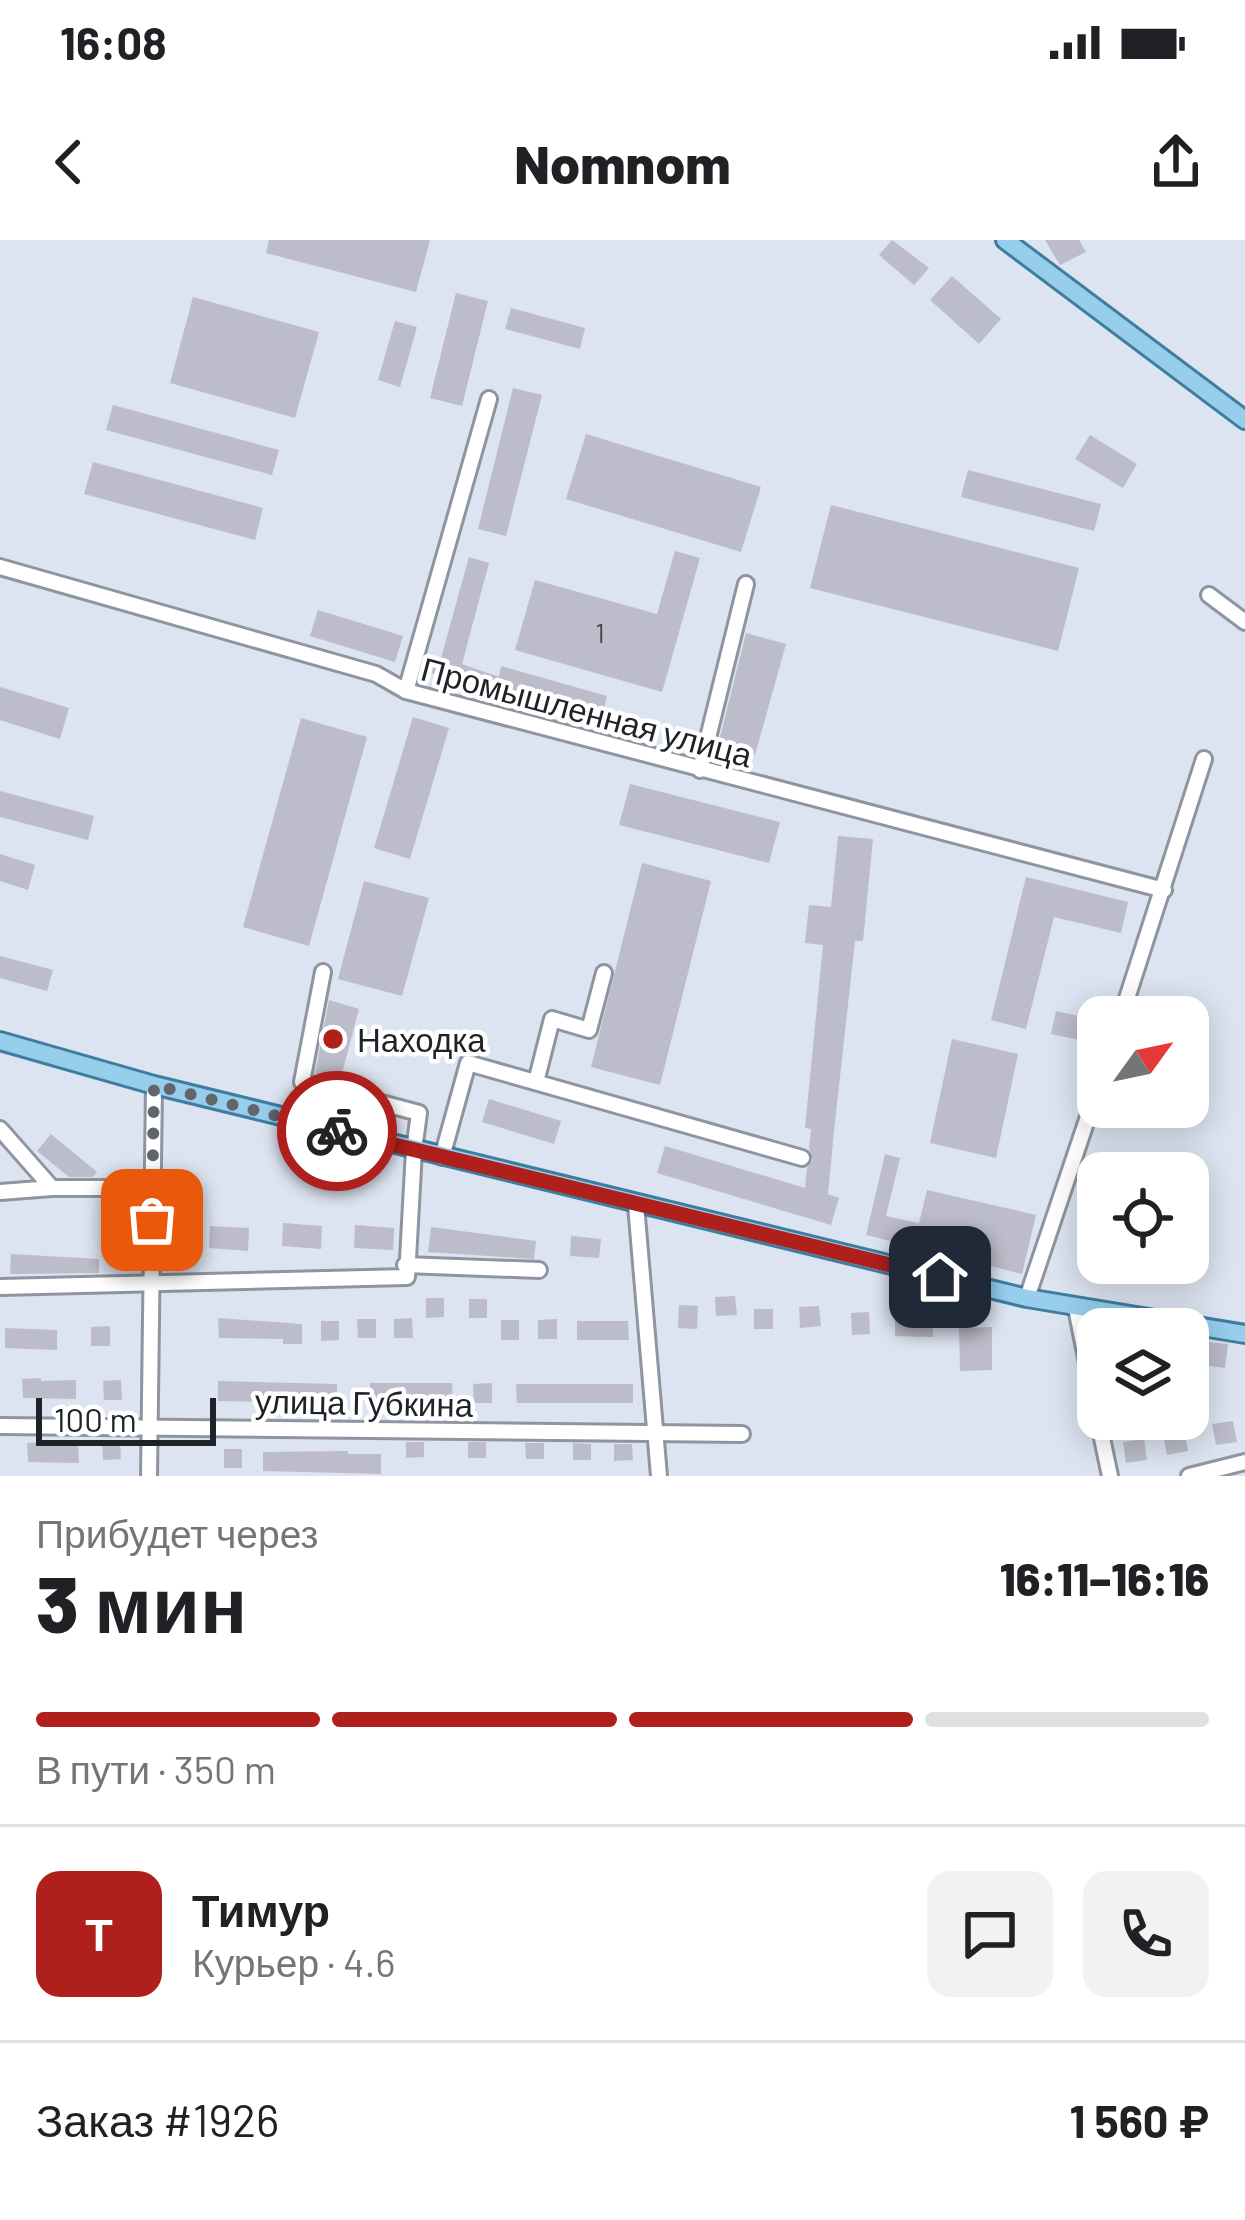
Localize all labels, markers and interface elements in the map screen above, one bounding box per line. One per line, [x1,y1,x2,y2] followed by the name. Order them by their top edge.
[60,15,166,69] text: 16:08
[36,129,102,195] icon: back
[1143,129,1209,195] icon: share
[514,130,731,195] text: Nomnom
[595,616,605,648] house number: 1
[417,648,757,775] street label: Промышленная улица
[1077,996,1209,1128] north arrow
[1077,996,1209,1440] map controls
[357,1019,486,1059] place label: Находка
[320,1026,346,1052] marker: Находка
[277,1071,397,1191] courier
[304,1098,370,1164] icon: bike
[1077,1152,1209,1284] button: locate
[101,1169,203,1271] pin
[119,1187,185,1253] icon: bag
[889,1226,991,1328] pin
[907,1244,973,1310] icon: home
[1077,1308,1209,1440] button: layers
[255,1380,474,1424] street label: улица Губкина
[36,1392,216,1445] scale bar
[54,1399,137,1439] text: 100 m
[36,1509,318,1556] text: Прибудет через
[1000,1551,1209,1605] text: 16:11–16:16
[36,1555,247,1649] text: 3 мин
[36,1745,276,1792] text: В пути · 350 m
[927,1871,1053,1997] button: chat
[1083,1871,1209,1997] button: phone
[192,1882,330,1936] text: Тимур
[85,1906,113,1960] text: Т
[192,1938,395,1985] text: Курьер · 4.6
[36,2092,279,2146] text: Заказ #1926
[1069,2093,1209,2147] text: 1 560 ₽

